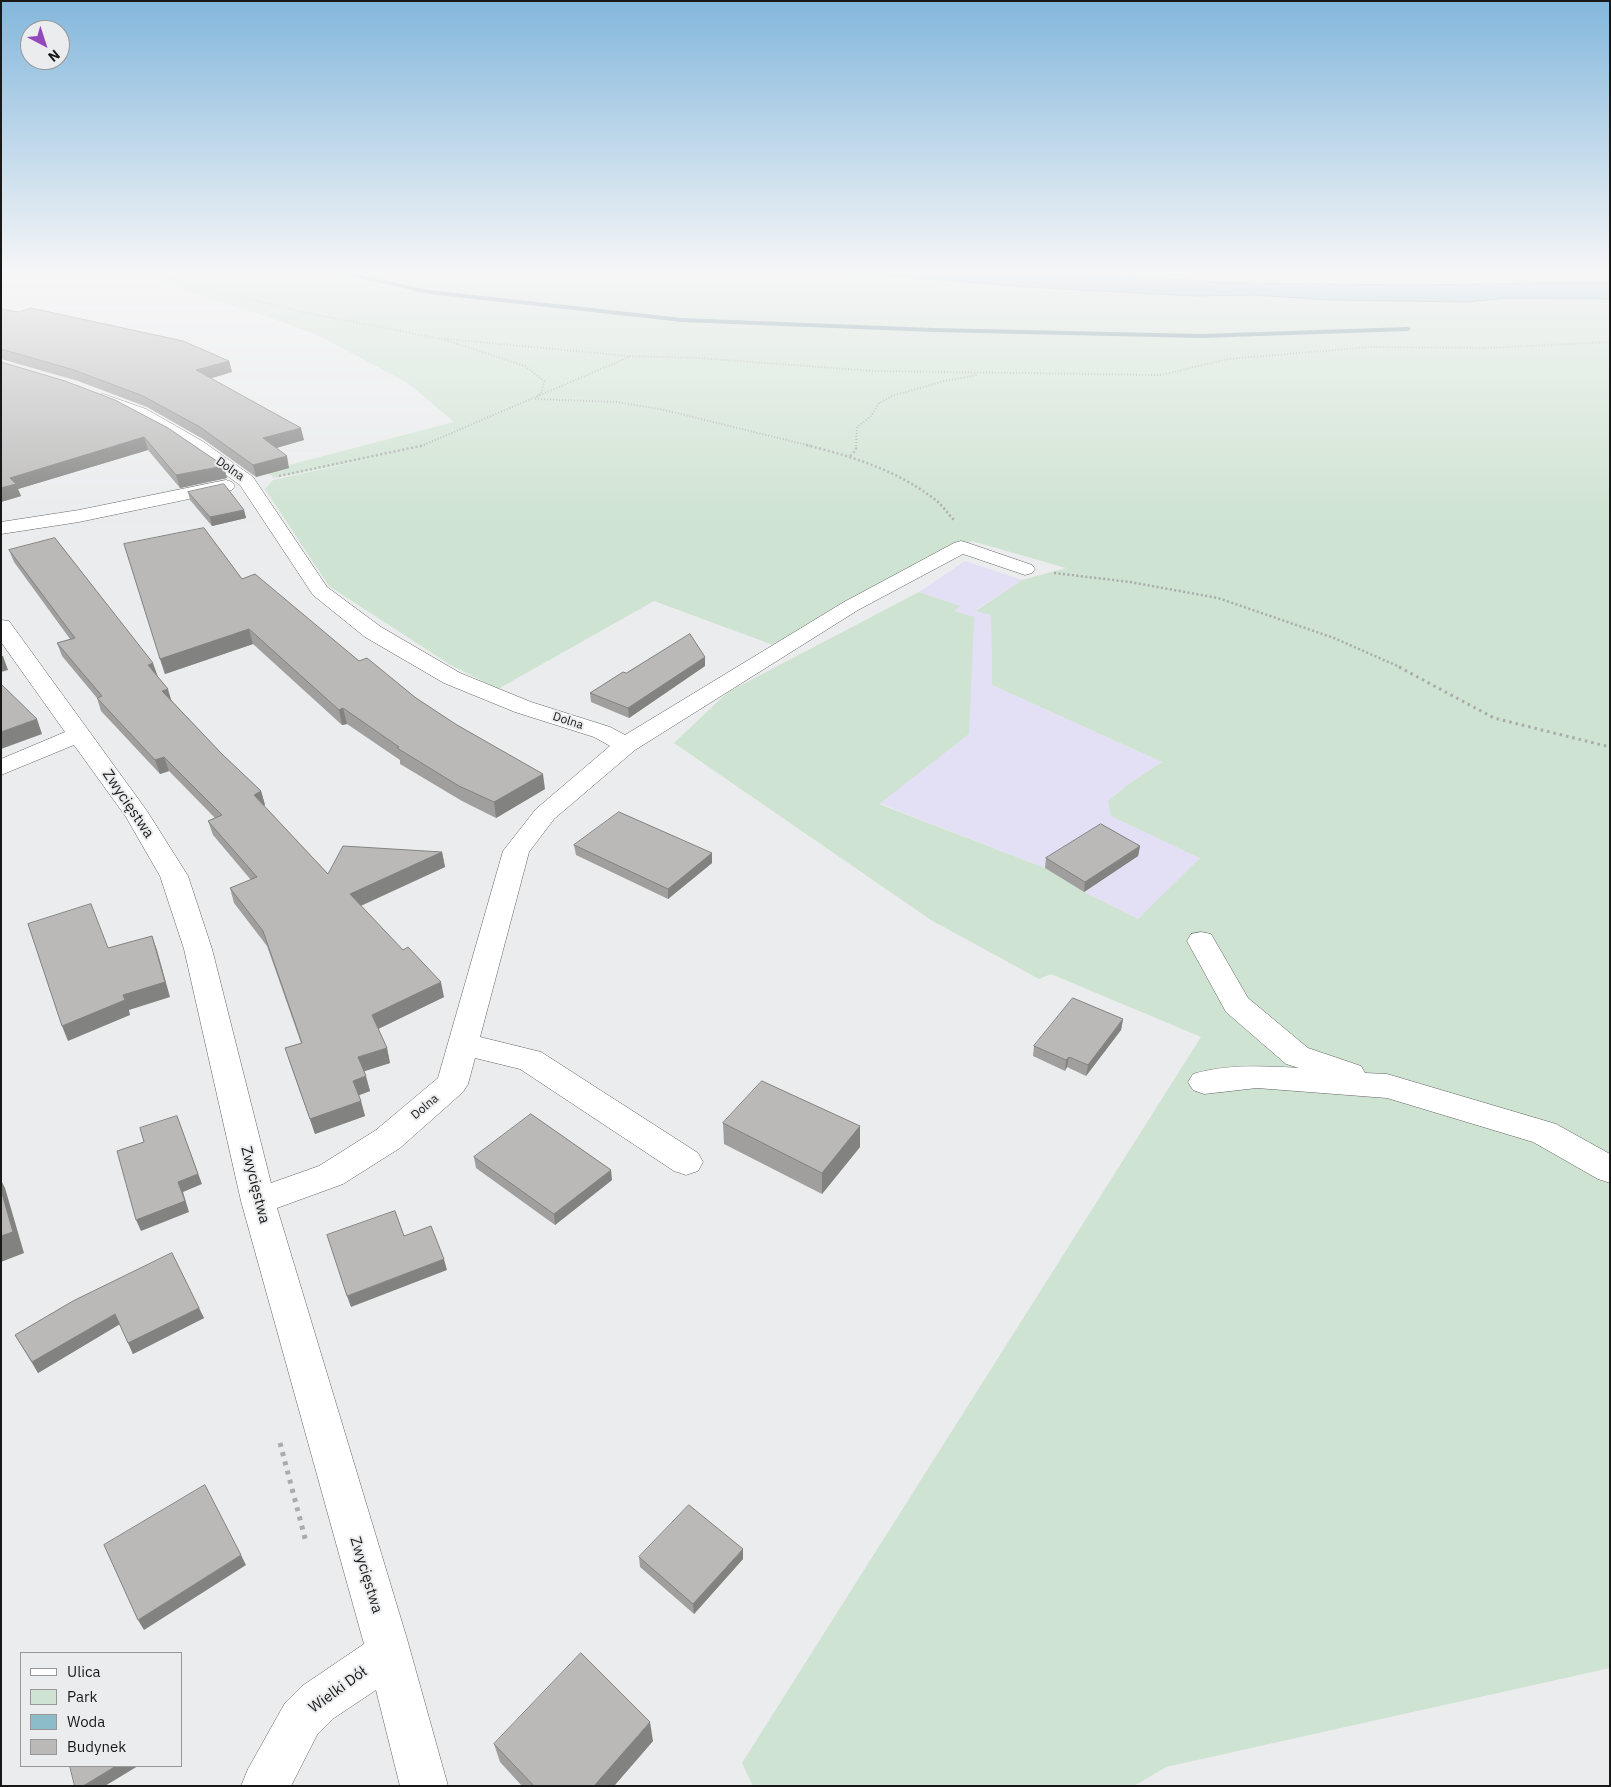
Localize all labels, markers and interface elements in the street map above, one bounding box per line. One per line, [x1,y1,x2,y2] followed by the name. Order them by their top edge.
[20,20,70,70] north arrow
[44,46,64,66] text: N
[213,454,247,484] street label: Dolna
[551,709,585,733] street label: Dolna
[98,766,158,842] street label: Zwycięstwa
[408,1091,442,1123] street label: Dolna
[237,1144,273,1226] street label: Zwycięstwa
[346,1535,386,1615] street label: Zwycięstwa
[20,1652,182,1767] legend
[67,1662,101,1681] text: Ulica
[306,1663,370,1717] street label: Wielki Dół
[67,1687,97,1706] text: Park
[67,1712,105,1731] text: Woda
[67,1737,126,1756] text: Budynek

